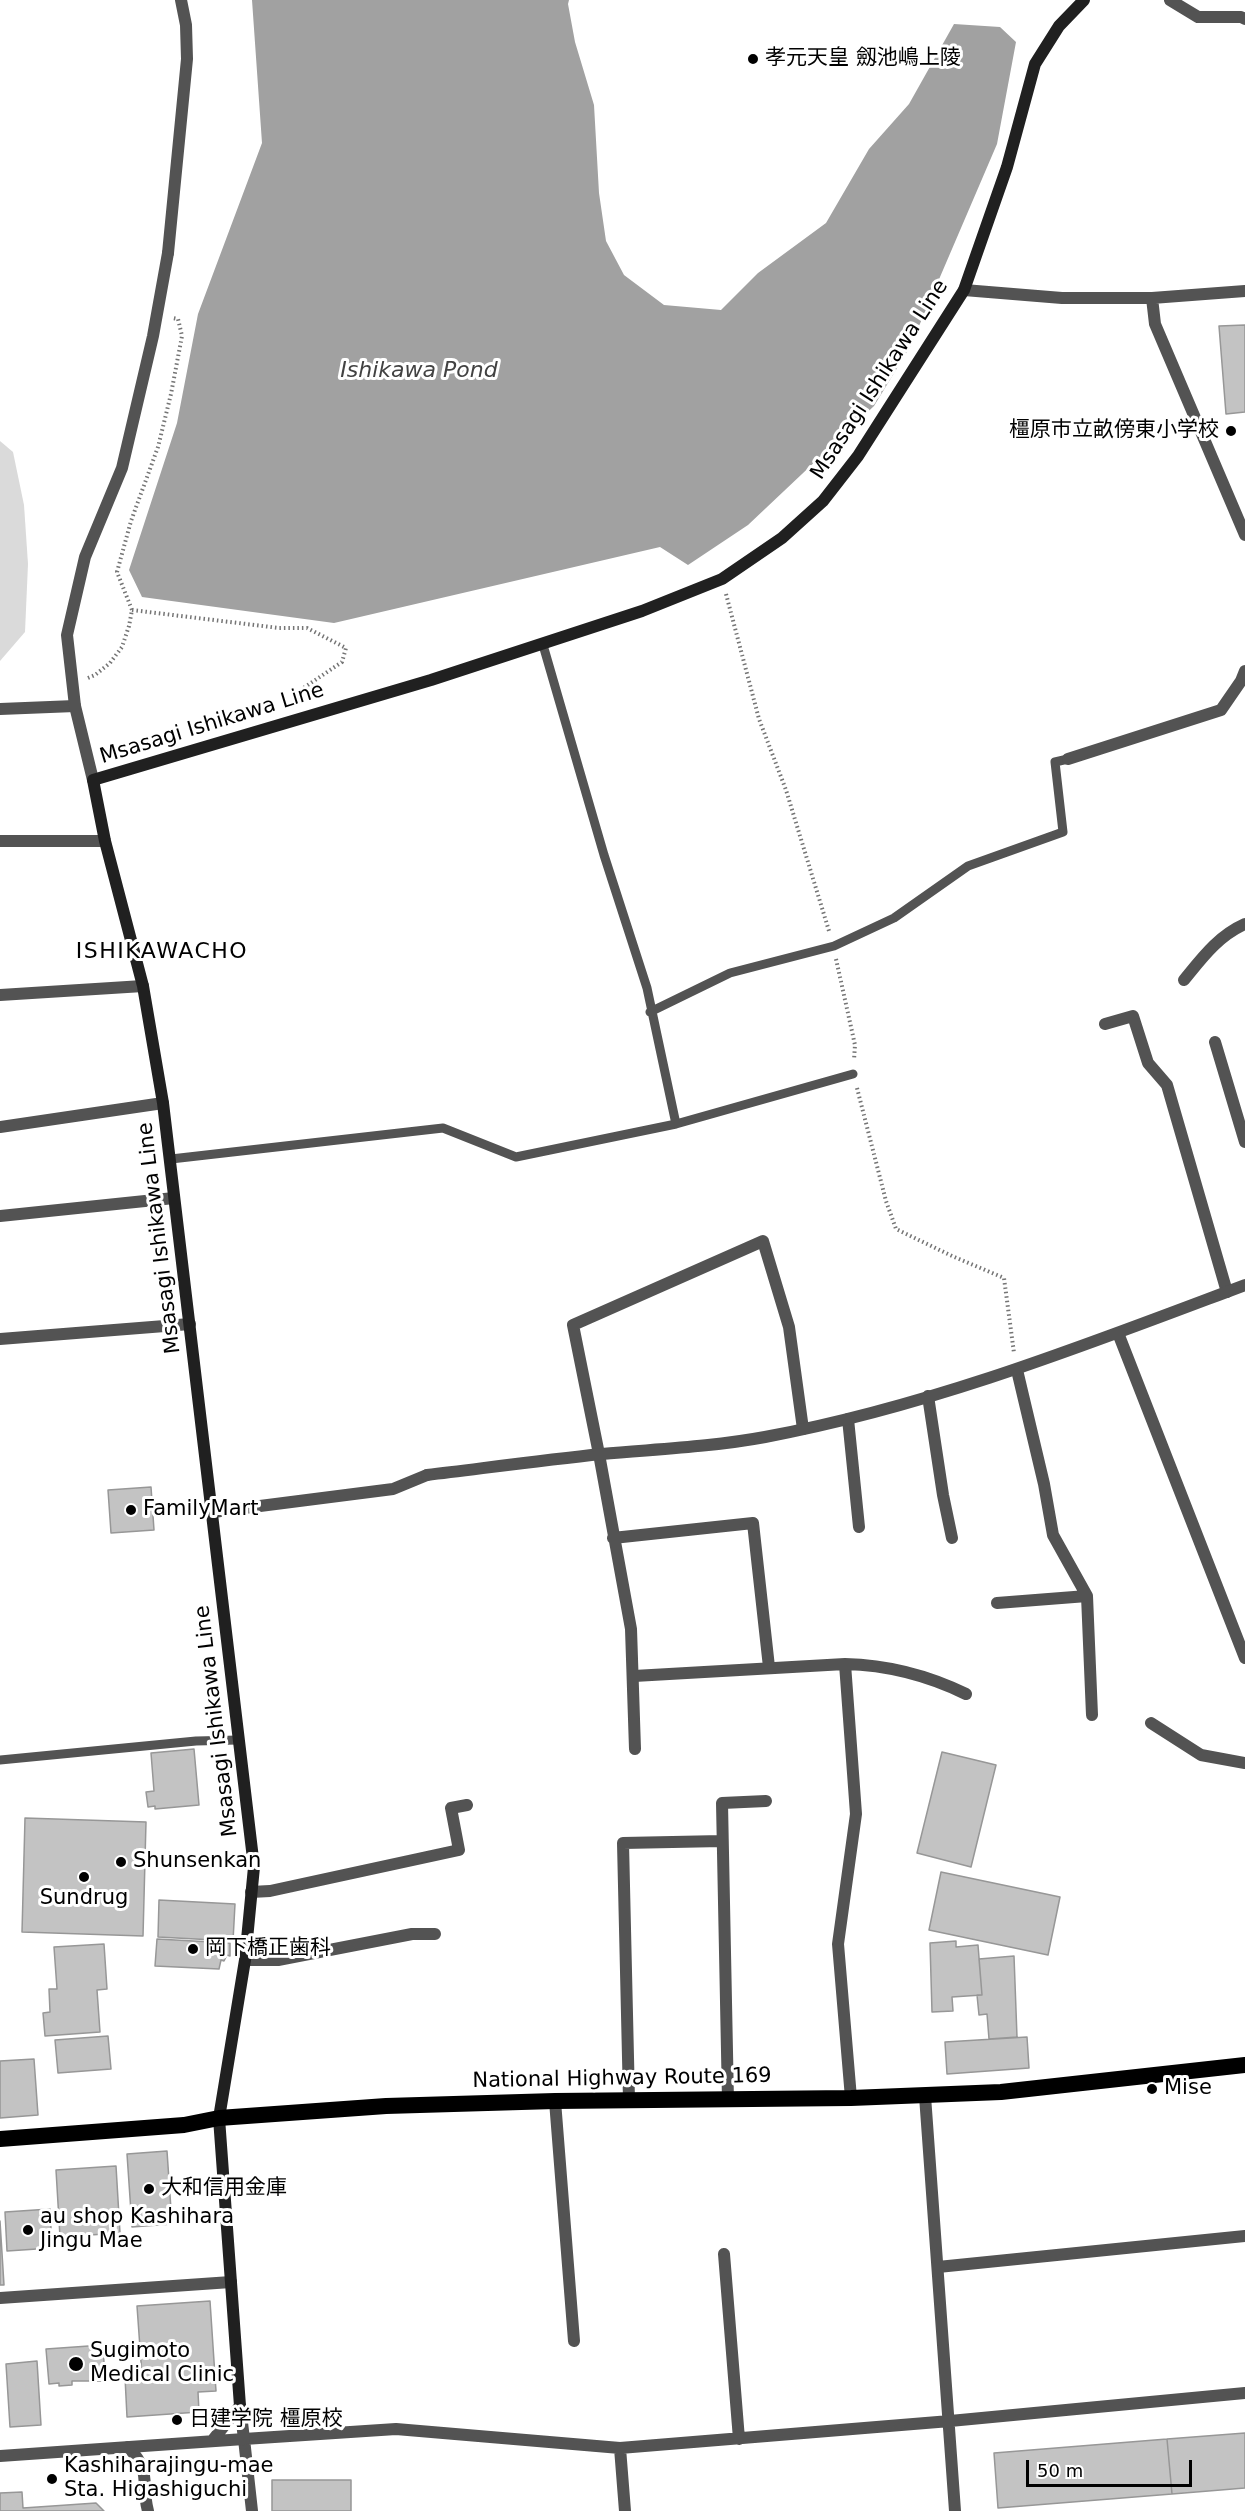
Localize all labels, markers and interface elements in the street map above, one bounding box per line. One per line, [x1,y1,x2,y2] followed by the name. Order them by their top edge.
[765,46,961,72] place label: 孝元天皇 劔池嶋上陵
[746,52,760,66] marker: 孝元天皇 劔池嶋上陵
[806,275,954,485] street label: Msasagi Ishikawa Line
[340,358,498,384] water label: Ishikawa Pond
[1009,418,1219,444] place label: 橿原市立畝傍東小学校
[1224,424,1238,438] marker: 橿原市立畝傍東小学校
[97,678,327,770] street label: Msasagi Ishikawa Line
[76,939,248,965] district label: ISHIKAWACHO
[133,1121,187,1355] street label: Msasagi Ishikawa Line
[143,1497,258,1523] place label: FamilyMart
[124,1503,138,1517] marker: FamilyMart
[190,1604,244,1838] street label: Msasagi Ishikawa Line
[133,1849,261,1875] place label: Shunsenkan
[114,1855,128,1869] marker: Shunsenkan
[77,1870,91,1884] marker: Sundrug
[40,1886,128,1912] place label: Sundrug
[205,1936,331,1962] place label: 岡下橋正歯科
[186,1942,200,1956] marker: 岡下橋正歯科
[472,2064,772,2094] street label: National Highway Route 169
[1164,2076,1212,2102] place label: Mise
[1145,2082,1159,2096] marker: Mise
[161,2176,287,2202] place label: 大和信用金庫
[142,2182,156,2196] marker: 大和信用金庫
[40,2205,234,2255] place label: au shop Kashihara Jingu Mae
[21,2223,35,2237] marker: au shop Kashihara Jingu Mae
[90,2339,234,2389] place label: Sugimoto Medical Clinic
[67,2355,85,2373] marker: Sugimoto Medical Clinic
[189,2407,343,2433] place label: 日建学院 橿原校
[170,2413,184,2427] marker: 日建学院 橿原校
[1029,2448,1196,2486] scale bar
[64,2454,273,2504] place label: Kashiharajingu-mae Sta. Higashiguchi
[1037,2460,1083,2481] text: 50 m
[45,2472,59,2486] marker: Kashiharajingu-mae Sta. Higashiguchi

